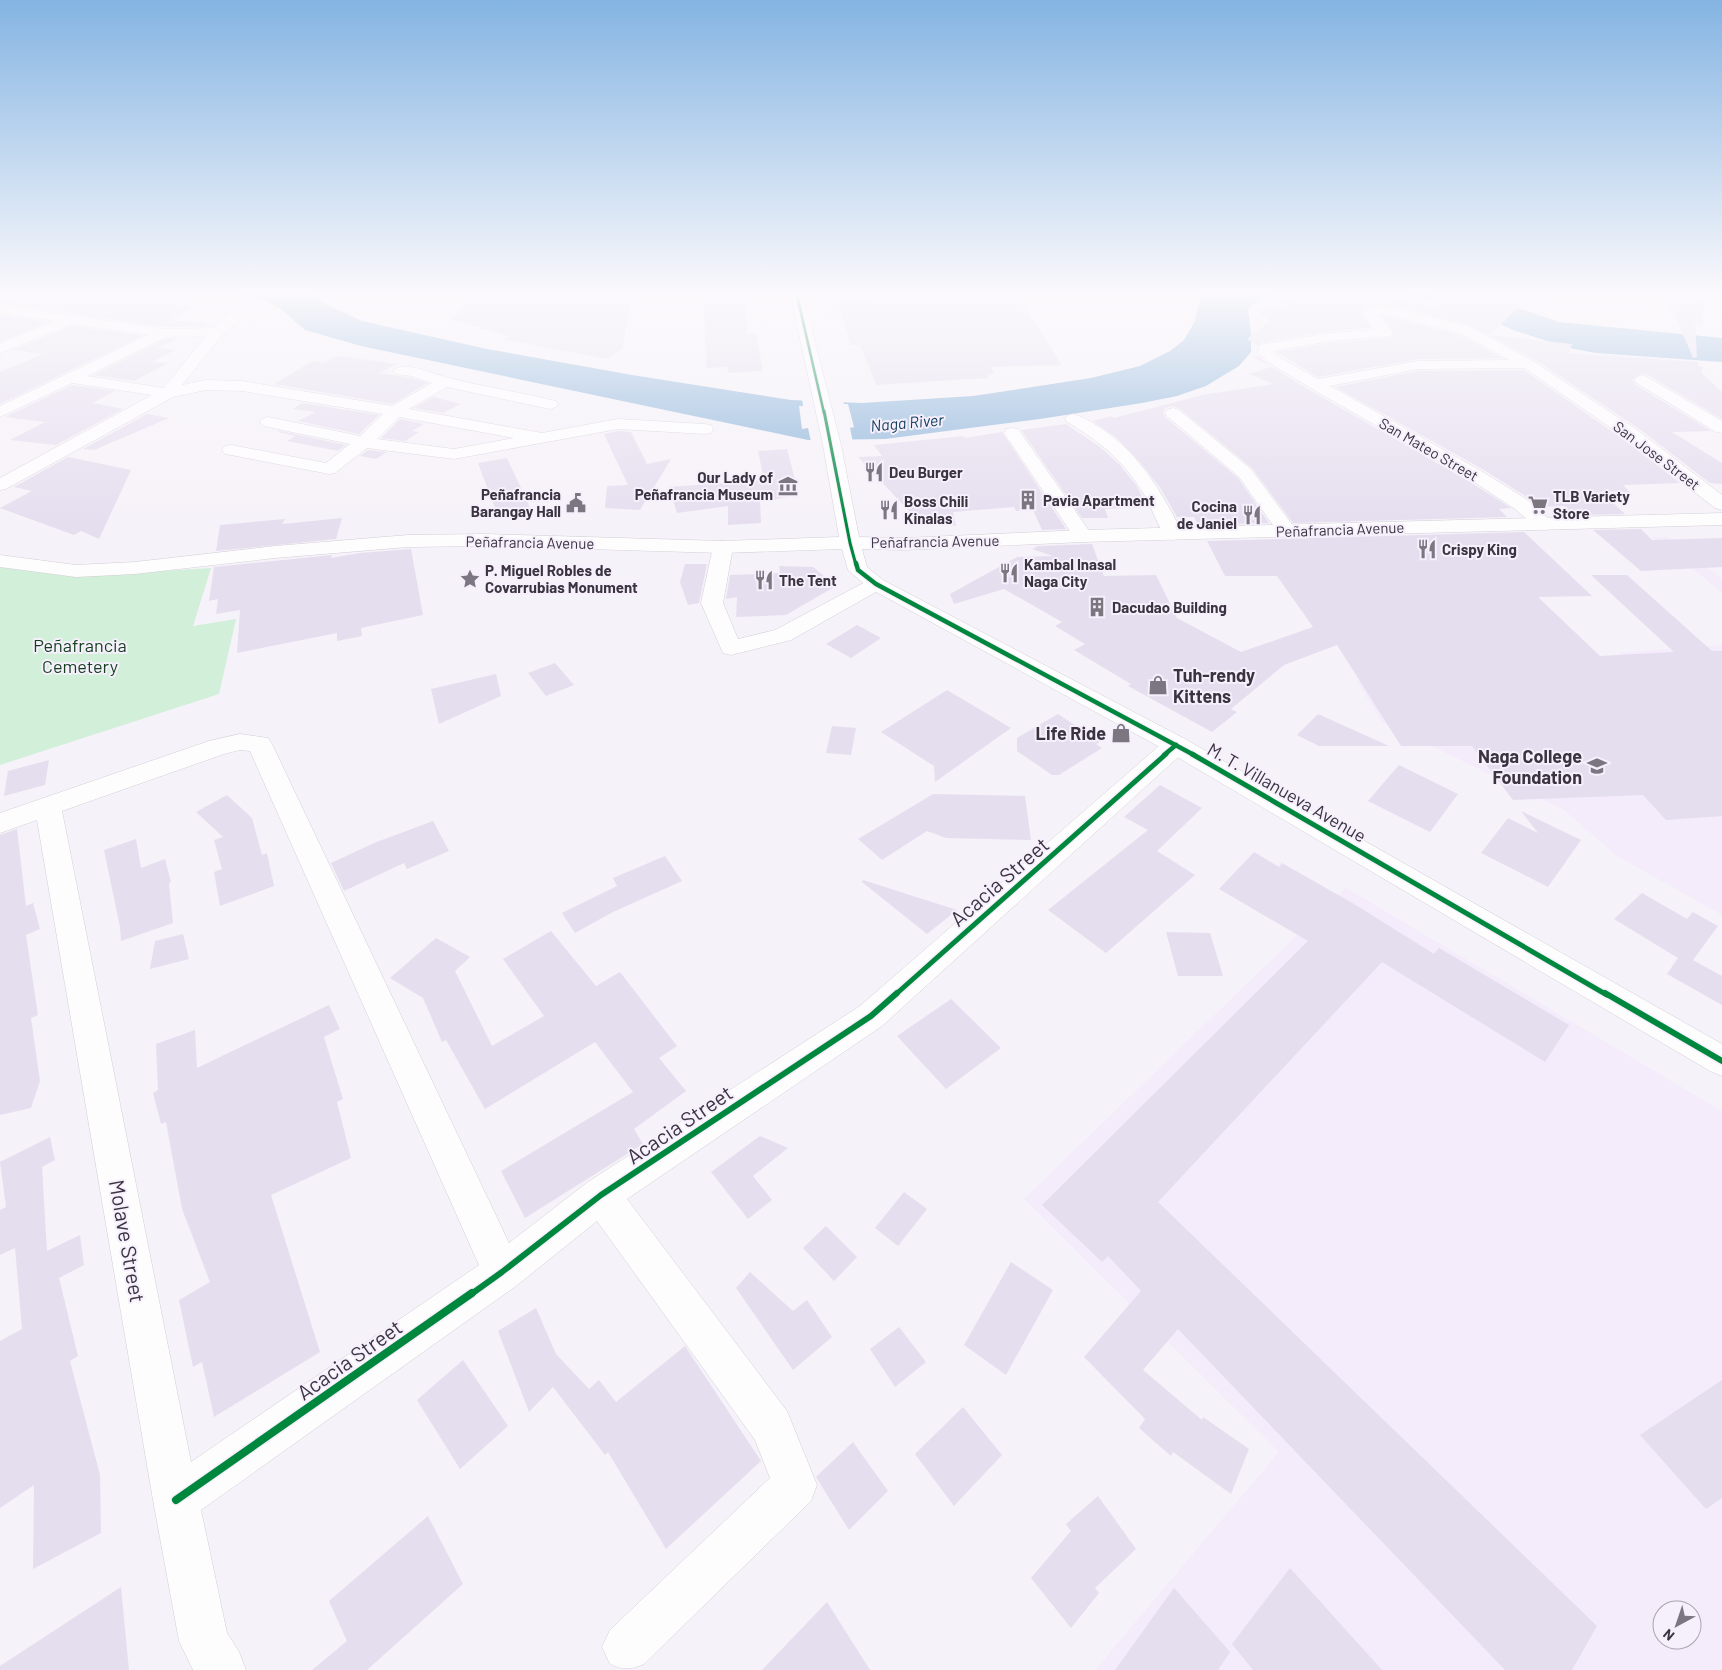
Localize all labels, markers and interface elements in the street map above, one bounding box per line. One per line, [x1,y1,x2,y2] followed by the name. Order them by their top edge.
[870,409,946,435] water label: Naga River
[1376,413,1482,485] street label: San Mateo Street
[1610,417,1704,493] street label: San Jose Street
[863,461,885,483] restaurant icon: Deu Burger
[889,463,963,481] place label: Deu Burger
[635,468,773,503] place label: Our Lady of Peñafrancia Museum
[777,475,799,497] museum icon: Our Lady of Peñafrancia Museum
[471,485,561,520] place label: Peñafrancia Barangay Hall
[1553,487,1630,522] place label: TLB Variety Store
[1017,489,1039,511] building icon: Pavia Apartment
[1043,491,1155,509] place label: Pavia Apartment
[565,492,587,514] public building icon: Peñafrancia Barangay Hall
[904,492,968,527] place label: Boss Chili Kinalas
[1527,494,1549,516] supermarket icon: TLB Variety Store
[1177,497,1237,532] place label: Cocina de Janiel
[878,499,900,521] restaurant icon: Boss Chili Kinalas
[1241,504,1263,526] restaurant icon: Cocina de Janiel
[1275,518,1405,540] street label: Peñafrancia Avenue
[871,531,999,551] street label: Peñafrancia Avenue
[466,532,594,552] street label: Peñafrancia Avenue
[1416,538,1438,560] restaurant icon: Crispy King
[1442,540,1517,558] place label: Crispy King
[1024,555,1116,590] place label: Kambal Inasal Naga City
[485,561,638,596] place label: P. Miguel Robles de Covarrubias Monument
[998,562,1020,584] restaurant icon: Kambal Inasal Naga City
[459,568,481,590] place icon: P. Miguel Robles de Covarrubias Monument
[753,569,775,591] restaurant icon: The Tent
[779,571,837,589] place label: The Tent
[1086,596,1108,618] building icon: Dacudao Building
[1112,598,1227,616] place label: Dacudao Building
[33,634,127,677] park label: Peñafrancia Cemetery
[1173,664,1255,707] place label: Tuh-rendy Kittens
[1147,674,1169,696] shop icon: Tuh-rendy Kittens
[1036,722,1106,744] place label: Life Ride
[1110,722,1132,744] shop icon: Life Ride
[1204,738,1370,846] street label: M. T. Villanueva Avenue
[1478,745,1582,788] place label: Naga College Foundation
[1586,755,1608,777] school or university icon: Naga College Foundation
[945,831,1053,931] street label: Acacia Street
[621,1079,737,1169] street label: Acacia Street
[105,1178,151,1304] street label: Molave Street
[292,1314,406,1404] street label: Acacia Street
[1652,1600,1702,1650] north arrow
[1659,1626,1677,1645] text: N

